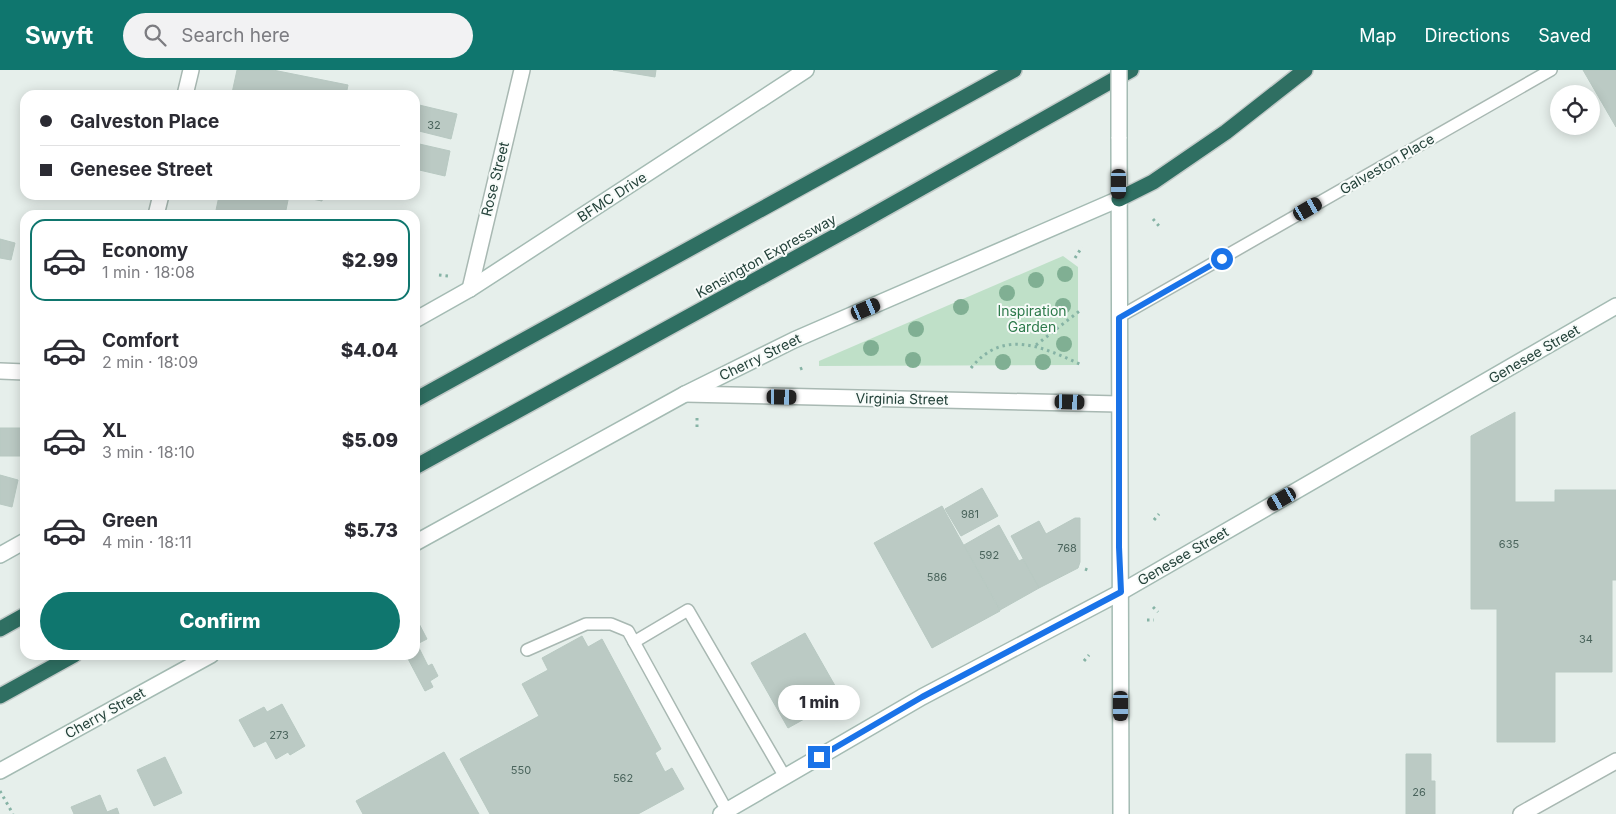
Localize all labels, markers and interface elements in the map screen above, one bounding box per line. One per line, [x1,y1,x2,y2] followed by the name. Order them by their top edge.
[123,13,473,58] search box
[25,21,93,50] text: Swyft
[141,21,169,49] icon: search
[181,24,290,47] text: Search here
[1359,25,1397,46] text: Map
[1425,25,1510,46] text: Directions
[1538,25,1591,46] text: Saved
[1550,85,1600,135] map controls
[1550,85,1600,135] button: locate
[70,110,219,133] text: Galveston Place
[427,118,441,132] house number: 32
[1336,130,1437,198] street label: Galveston Place
[477,139,512,218] street label: Rose Street
[70,158,213,181] text: Genesee Street
[574,168,649,225] street label: BFMC Drive
[1111,169,1126,199] car
[1291,195,1324,223] car
[693,210,839,301] street label: Kensington Expressway
[42,238,87,283] icon: car
[102,239,188,262] text: Economy
[1211,248,1233,270] route start
[342,249,398,272] text: $2.99
[102,262,195,282] text: 1 min · 18:08
[849,296,882,322] car
[997,302,1067,335] park label: Inspiration Garden
[1485,320,1583,386] street label: Genesee Street
[42,328,87,373] icon: car
[102,329,179,352] text: Comfort
[716,329,804,384] street label: Cherry Street
[341,339,398,362] text: $4.04
[102,352,198,372] text: 2 min · 18:09
[766,389,797,405] car
[855,389,949,408] street label: Virginia Street
[1054,394,1085,410] car
[42,418,87,463] icon: car
[102,419,127,442] text: XL
[342,429,398,452] text: $5.09
[102,442,195,462] text: 3 min · 18:10
[1265,485,1298,513] car
[961,507,979,521] house number: 981
[42,508,87,553] icon: car
[102,509,158,532] text: Green
[344,519,398,542] text: $5.73
[1134,522,1232,588] street label: Genesee Street
[102,532,192,552] text: 4 min · 18:11
[1499,537,1519,551] house number: 635
[1057,541,1077,555] house number: 768
[979,548,999,562] house number: 592
[927,570,947,584] house number: 586
[40,592,400,650] button: Confirm
[1579,632,1593,646] house number: 34
[62,683,148,742] street label: Cherry Street
[778,684,860,720] callout: 1 min
[1113,691,1128,721] car
[799,692,839,712] text: 1 min
[269,728,289,742] house number: 273
[808,746,830,768] route end
[511,763,531,777] house number: 550
[613,771,633,785] house number: 562
[1412,785,1426,799] house number: 26

